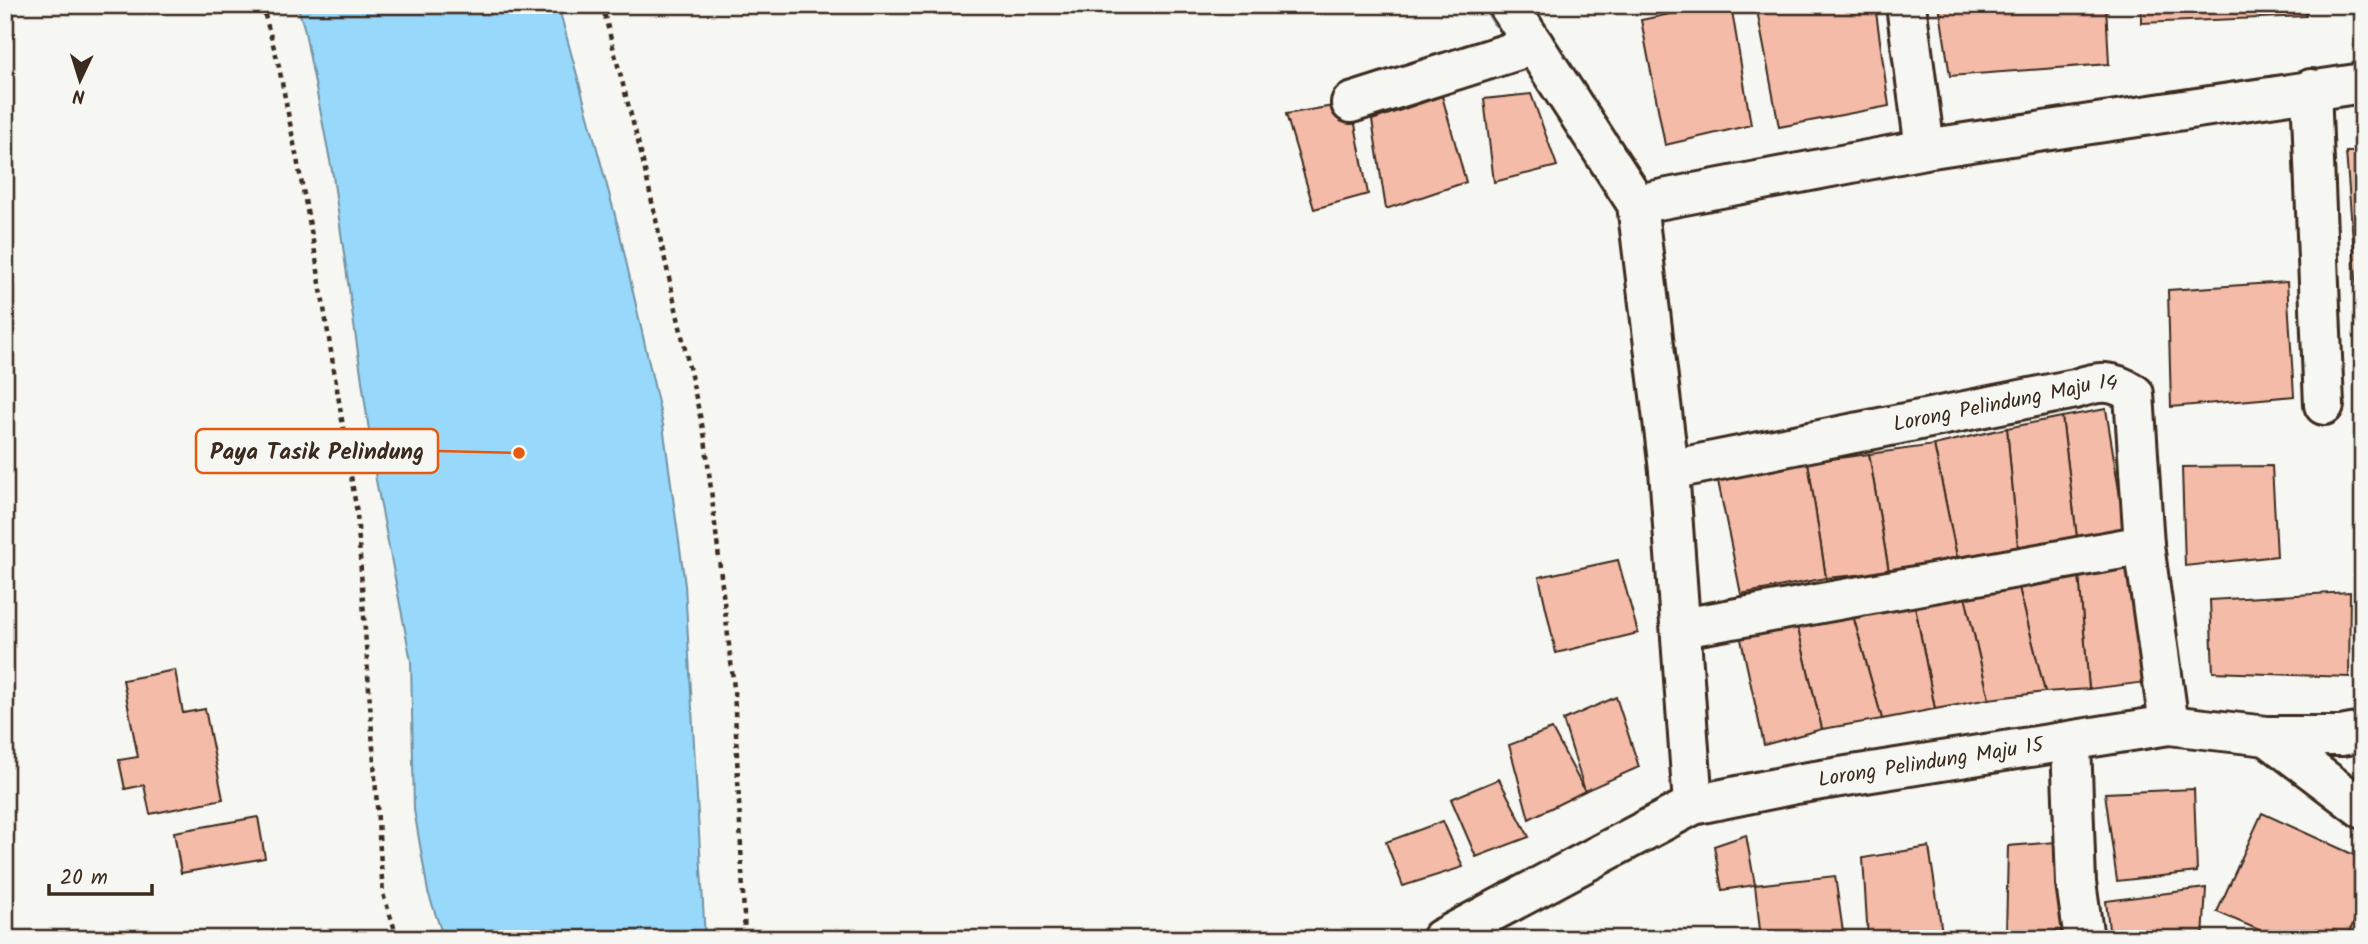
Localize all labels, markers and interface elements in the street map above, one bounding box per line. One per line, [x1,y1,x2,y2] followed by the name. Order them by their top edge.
[46,46,116,116] north arrow
[72,80,86,110] text: N
[1890,366,2120,441] street label: Lorong Pelindung Maju 14
[196,429,438,473] callout: Paya Tasik Pelindung
[210,435,424,471] text: Paya Tasik Pelindung
[1816,728,2048,797] street label: Lorong Pelindung Maju 15
[49,853,152,897] scale bar
[60,862,108,895] text: 20 m

